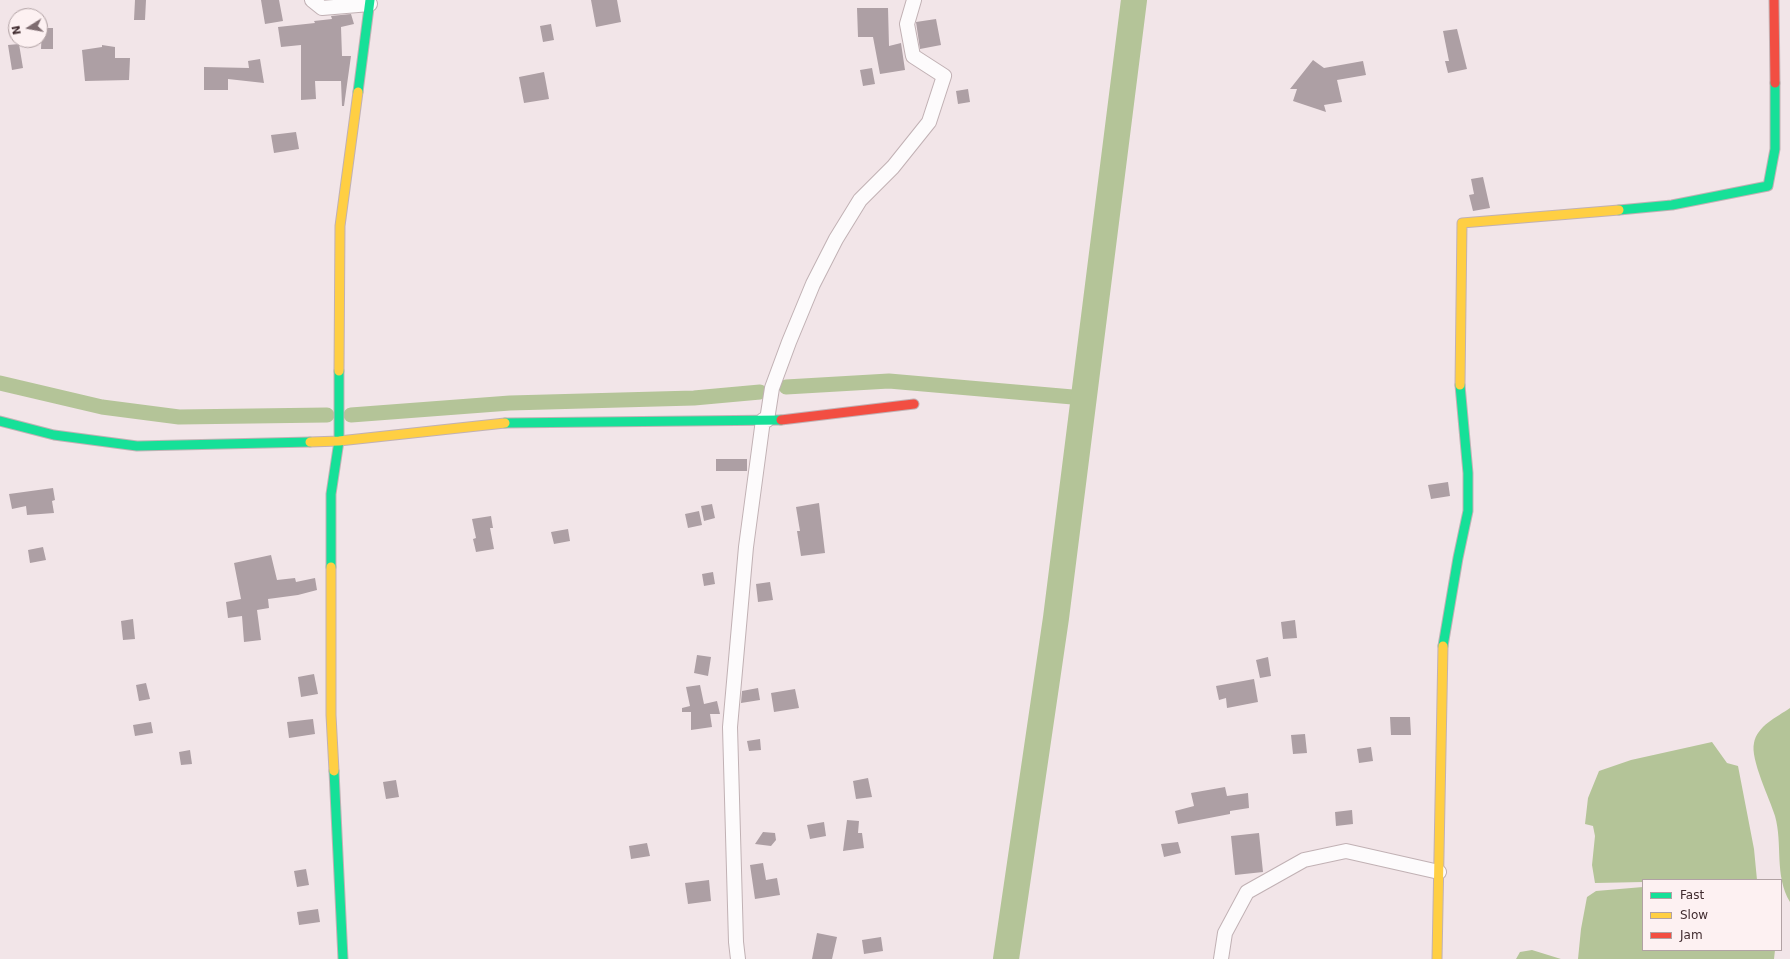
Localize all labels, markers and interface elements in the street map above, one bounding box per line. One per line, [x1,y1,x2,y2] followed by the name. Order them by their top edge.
[8,8,48,48] north arrow
[9,24,24,36] text: N
[1642,879,1782,951] legend
[1680,888,1704,902] text: Fast
[1680,908,1708,922] text: Slow
[1680,928,1703,942] text: Jam

